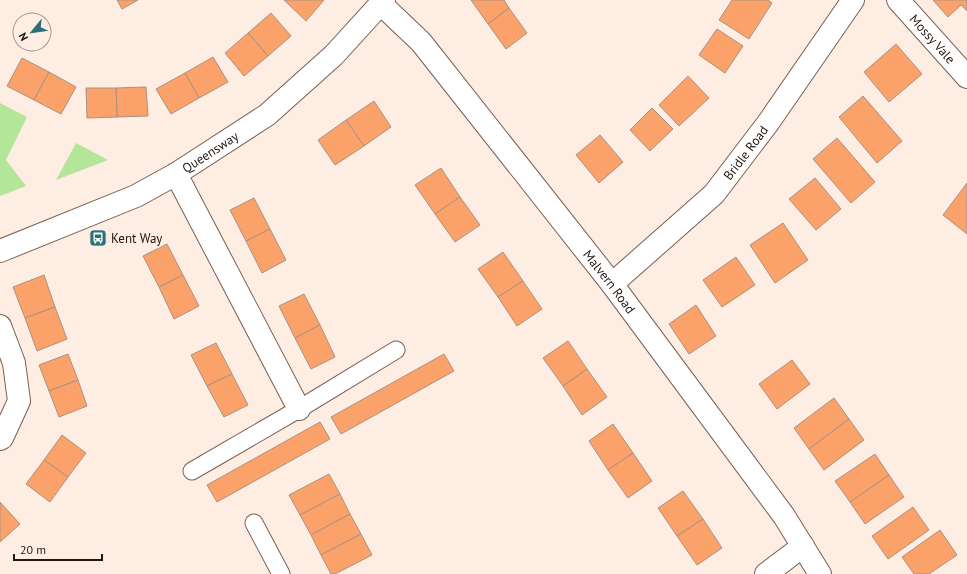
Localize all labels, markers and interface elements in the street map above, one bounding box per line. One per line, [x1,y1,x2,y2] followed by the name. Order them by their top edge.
[906,11,959,67] street label: Mossy Vale
[12,12,52,52] north arrow
[15,30,31,43] text: N
[720,122,772,184] street label: Bridle Road
[179,128,242,177] street label: Queensway
[88,228,108,248] bus stop icon: Kent Way
[111,230,162,247] place label: Kent Way
[579,247,639,317] street label: Malvern Road
[14,536,102,562] scale bar
[20,542,46,557] text: 20 m

